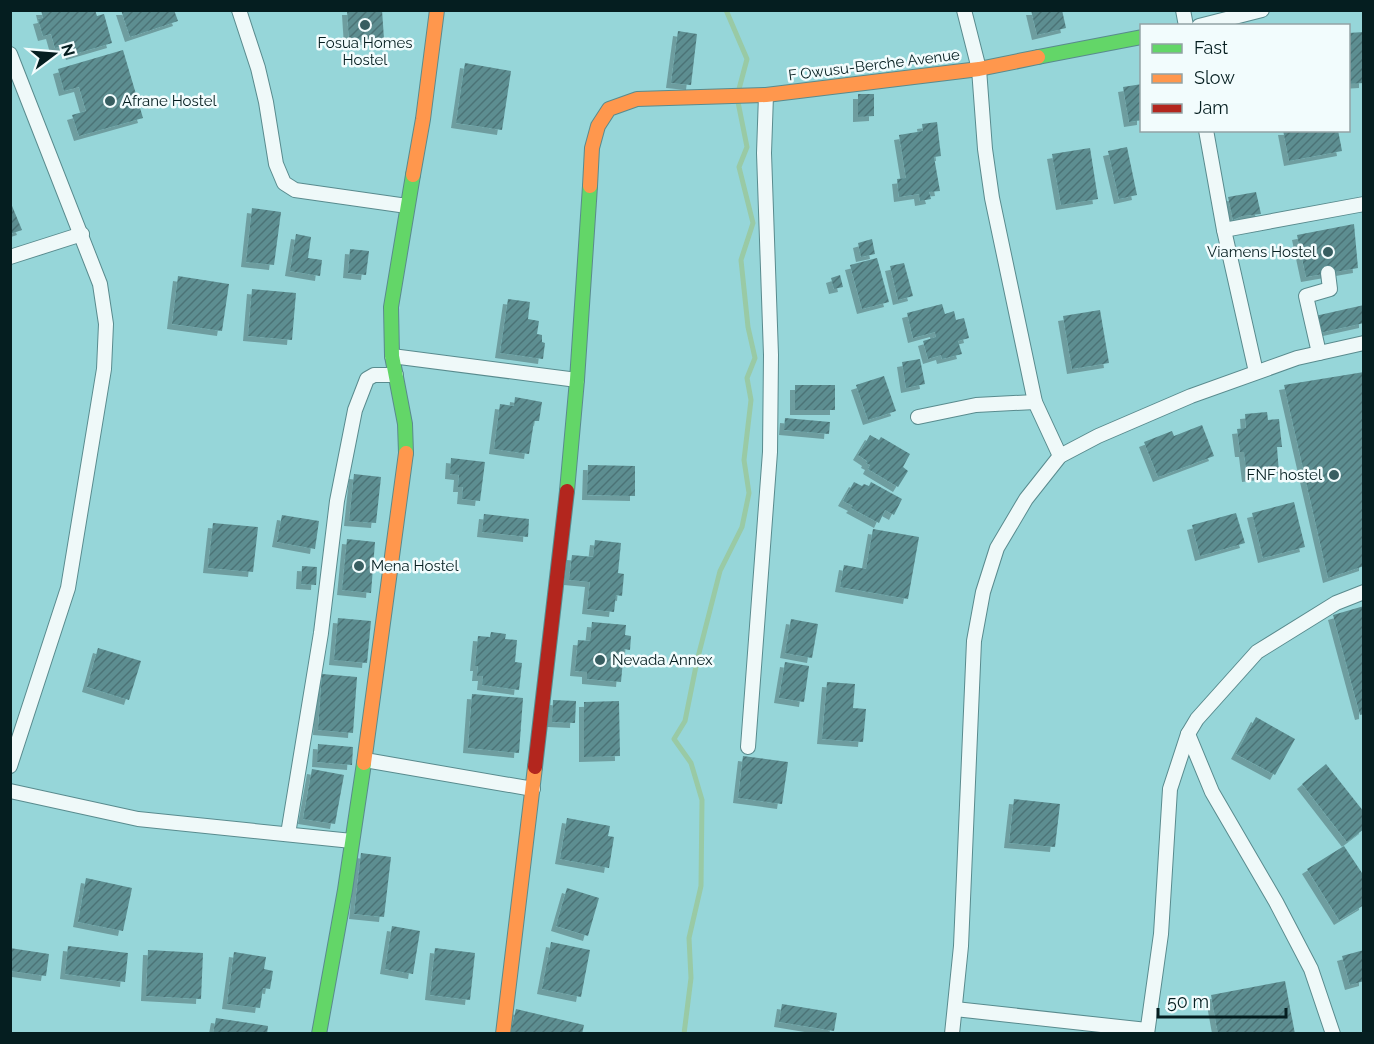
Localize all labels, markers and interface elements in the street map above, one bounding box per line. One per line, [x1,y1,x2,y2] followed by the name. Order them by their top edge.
[358,18,372,32] marker: Fosua Homes Hostel
[24,24,84,84] north arrow
[1140,24,1350,132] legend
[317,34,413,69] place label: Fosua Homes Hostel
[1194,37,1228,58] text: Fast
[57,42,79,58] text: N
[787,46,961,84] street label: F Owusu-Berche Avenue
[1194,67,1235,88] text: Slow
[122,92,217,110] place label: Afrane Hostel
[103,94,117,108] marker: Afrane Hostel
[1194,97,1229,118] text: Jam
[1207,243,1317,261] place label: Viamens Hostel
[1321,245,1335,259] marker: Viamens Hostel
[1247,466,1323,484] place label: FNF hostel
[1327,468,1341,482] marker: FNF hostel
[371,557,459,575] place label: Mena Hostel
[352,559,366,573] marker: Mena Hostel
[612,651,713,669] place label: Nevada Annex
[593,653,607,667] marker: Nevada Annex
[1158,981,1286,1019] scale bar
[1167,991,1209,1012] text: 50 m

